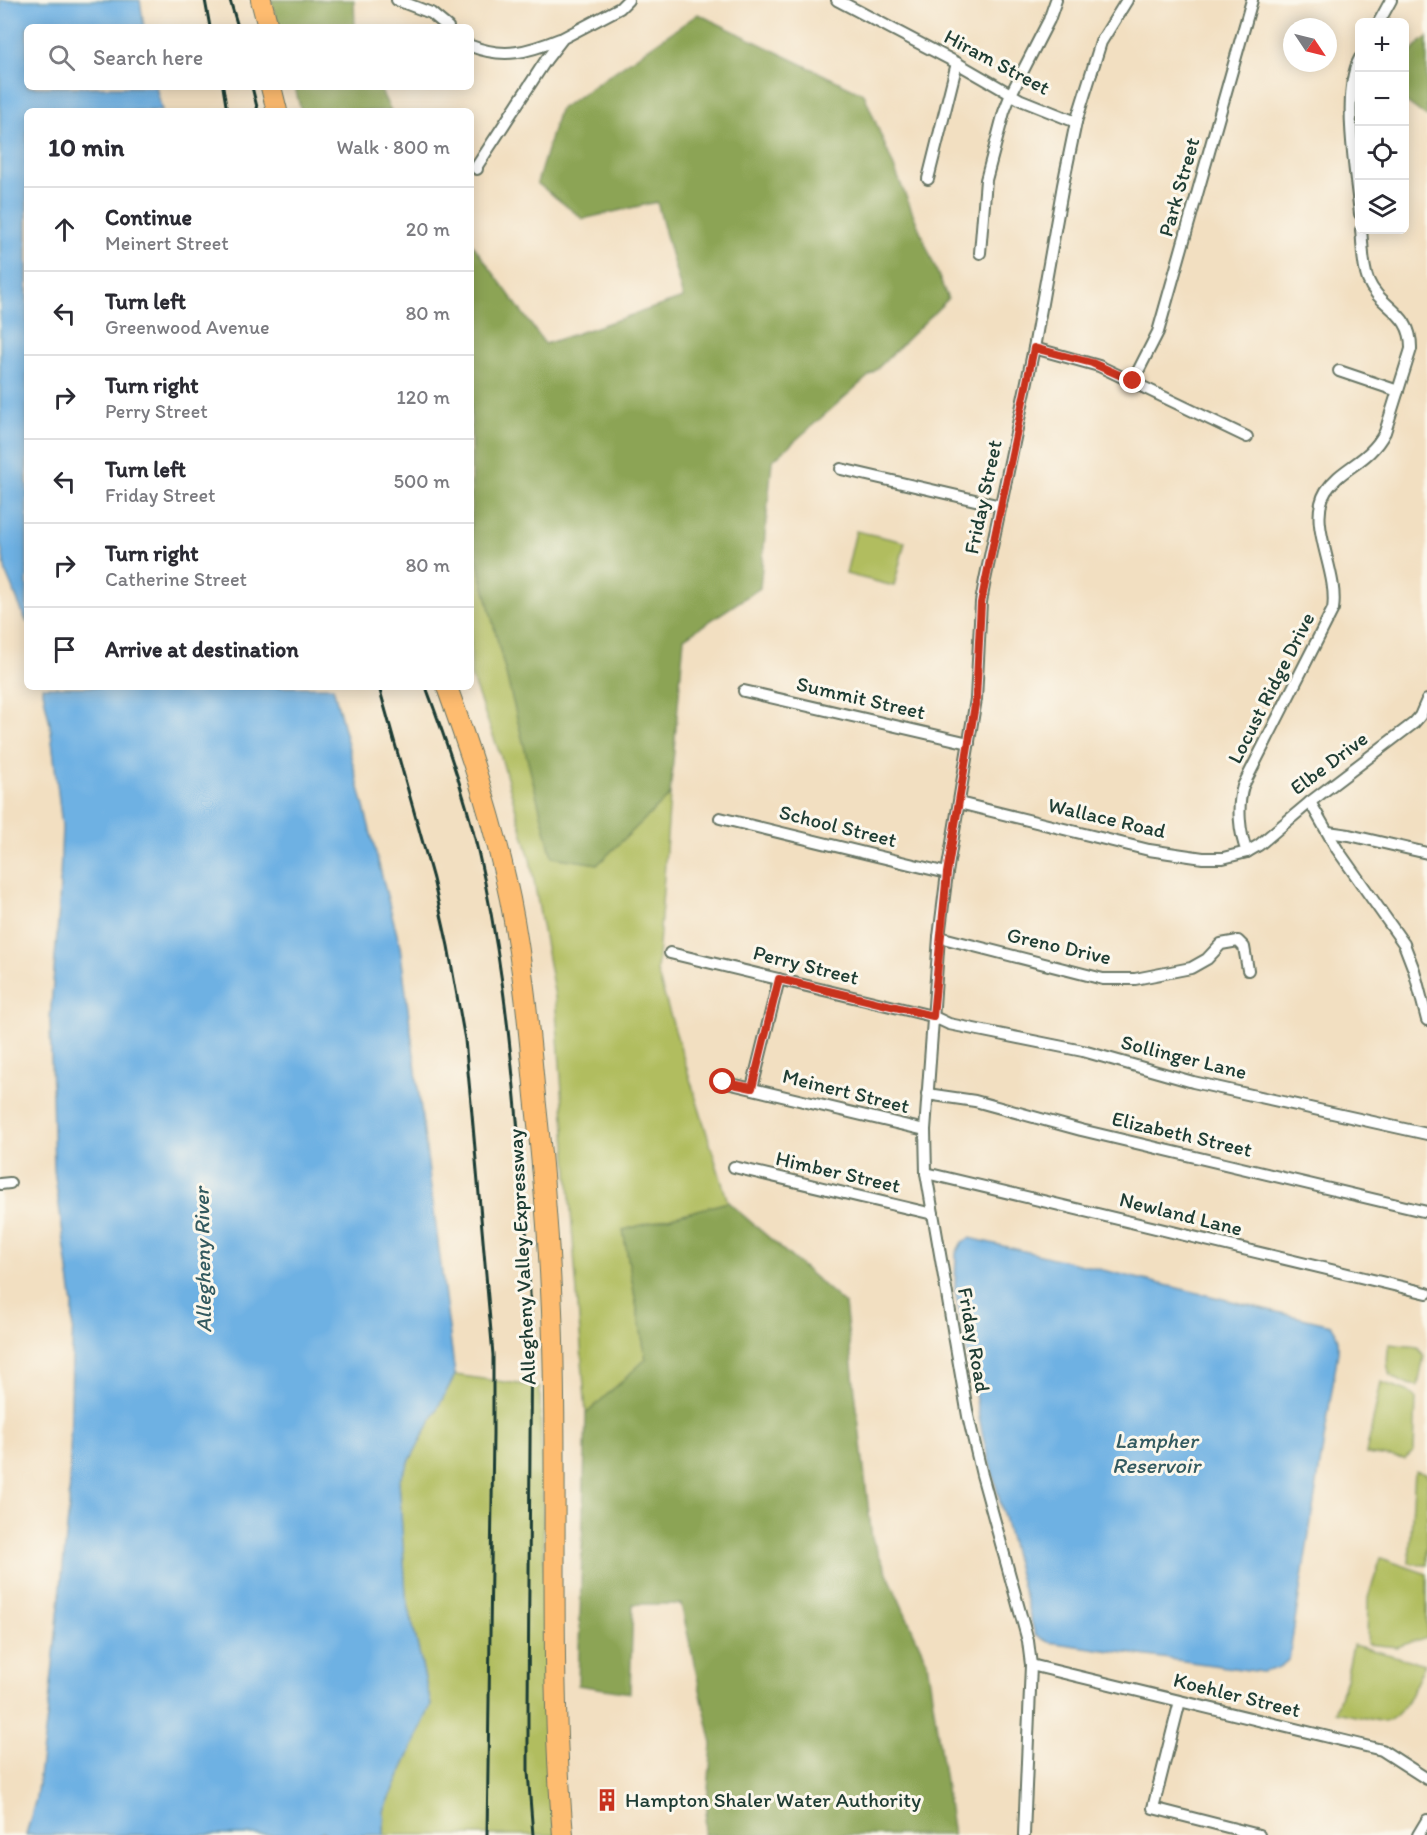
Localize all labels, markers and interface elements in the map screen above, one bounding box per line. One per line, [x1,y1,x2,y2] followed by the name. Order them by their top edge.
[1283,18,1337,72] north arrow
[1355,18,1409,234] map controls
[1355,18,1409,72] button: +
[940,23,1055,100] street label: Hiram Street
[24,24,474,90] search box
[45,41,78,74] icon: search
[93,44,203,71] text: Search here
[1355,72,1409,126] button: −
[1355,126,1409,180] button: locate
[48,131,124,163] text: 10 min
[1152,134,1205,239] street label: Park Street
[337,135,450,159] text: Walk · 800 m
[1355,180,1409,234] button: layers
[105,204,192,231] text: Continue
[48,213,81,246] icon: ahead
[406,217,450,241] text: 20 m
[105,231,229,255] text: Meinert Street
[105,288,186,315] text: Turn left
[48,297,81,330] icon: left
[405,301,450,325] text: 80 m
[105,315,270,339] text: Greenwood Avenue
[1119,367,1145,393] route end
[105,372,199,399] text: Turn right
[48,381,81,414] icon: right
[397,385,450,409] text: 120 m
[105,399,208,423] text: Perry Street
[958,437,1007,556] street label: Friday Street
[105,456,186,483] text: Turn left
[48,465,81,498] icon: left
[394,469,450,493] text: 500 m
[105,483,216,507] text: Friday Street
[105,540,199,567] text: Turn right
[48,549,81,582] icon: right
[405,553,450,577] text: 80 m
[105,567,247,591] text: Catherine Street
[1222,608,1319,768] street label: Locust Ridge Drive
[48,633,81,666] icon: arrive
[105,636,299,663] text: Arrive at destination
[794,671,928,725] street label: Summit Street
[1285,725,1372,800] street label: Elbe Drive
[1046,792,1169,843] street label: Wallace Road
[777,799,900,852] street label: School Street
[1005,921,1114,970] street label: Greno Drive
[751,939,862,990] street label: Perry Street
[1119,1029,1250,1084] street label: Sollinger Lane
[780,1063,912,1118] street label: Meinert Street
[709,1068,735,1094] route start
[1110,1105,1255,1162] street label: Elizabeth Street
[502,1128,541,1386] street label: Allegheny Valley Expressway
[773,1145,903,1198] street label: Himber Street
[188,1184,217,1333] water label: Allegheny River
[1117,1186,1245,1241] street label: Newland Lane
[953,1285,996,1395] street label: Friday Road
[1112,1427,1202,1479] water label: Lampher Reservoir
[1171,1667,1303,1722] street label: Koehler Street
[594,1787,620,1813] building icon: Hampton Shaler Water Authority
[625,1787,921,1812] place label: Hampton Shaler Water Authority

